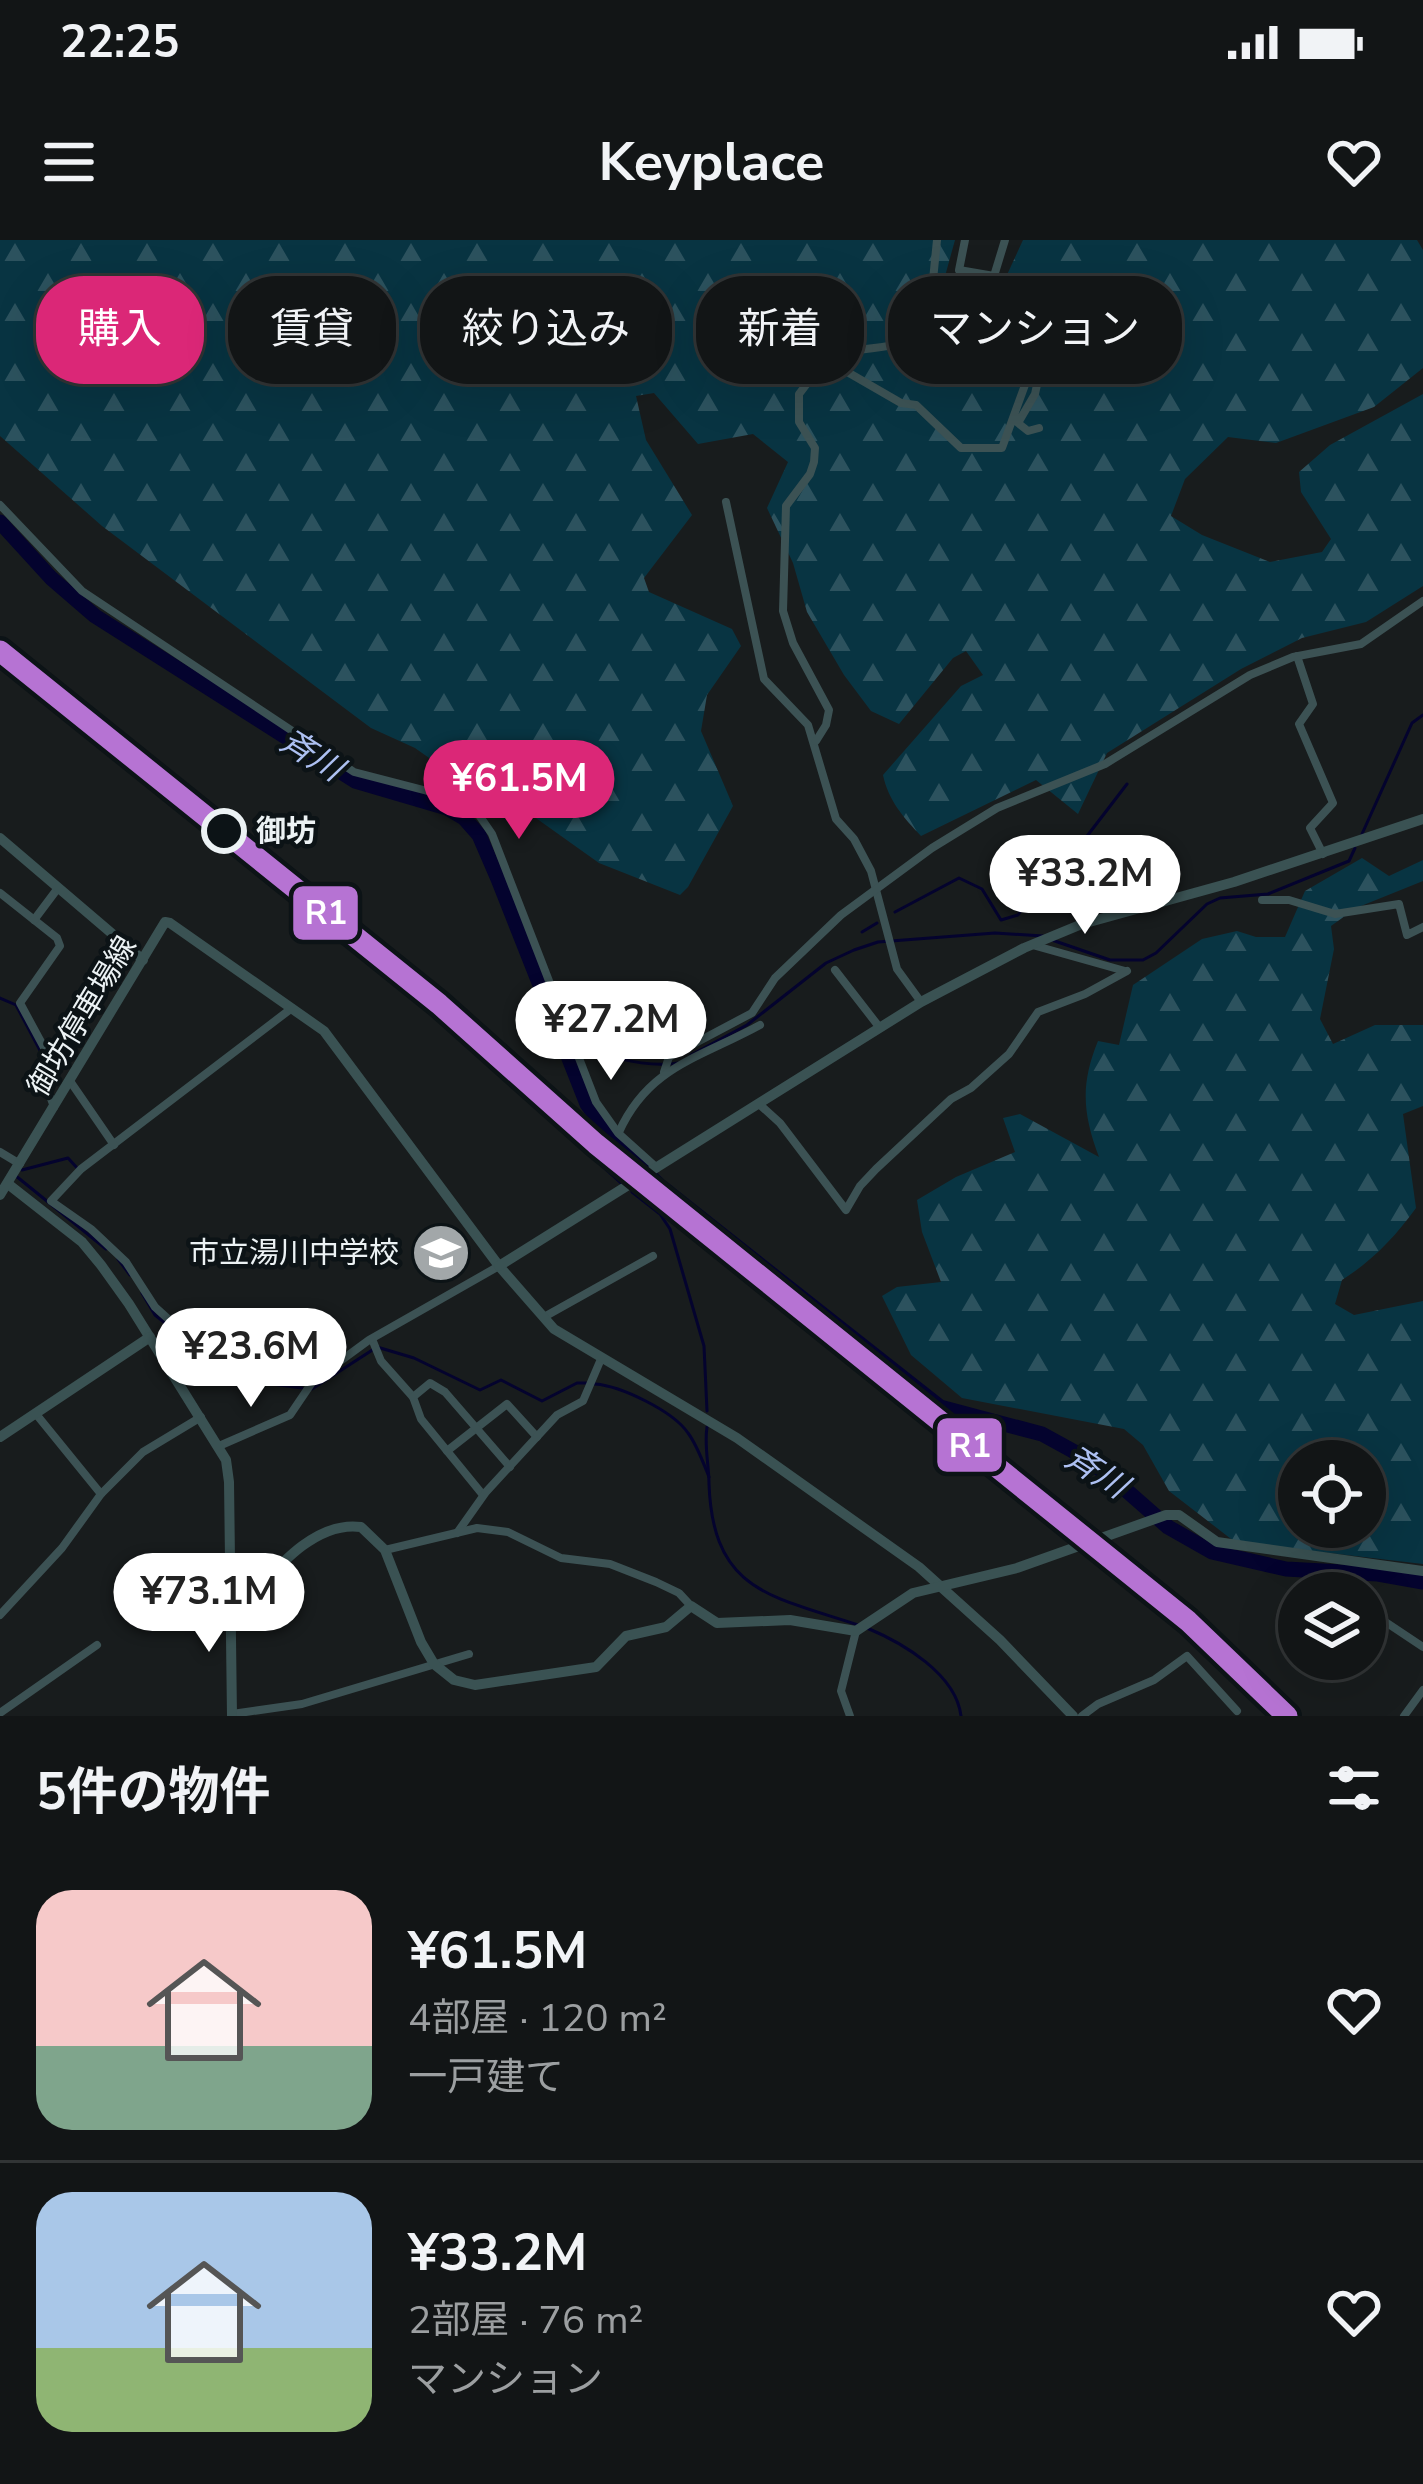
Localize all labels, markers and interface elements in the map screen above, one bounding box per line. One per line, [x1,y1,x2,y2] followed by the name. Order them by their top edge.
[60,12,179,73] text: 22:25
[599,125,824,199] text: Keyplace
[36,129,102,195] icon: menu
[1321,129,1387,195] icon: heart
[36,276,204,384] chip: 購入
[228,276,396,384] chip: 賃貸
[420,276,672,384] chip: 絞り込み
[696,276,864,384] chip: 新着
[888,276,1182,384] chip: マンション
[271,719,354,793] water label: 斉川
[421,740,617,842] pin: ¥61.5M
[450,752,588,805] text: ¥61.5M
[203,810,245,852] marker: 御坊
[256,811,316,852] place label: 御坊
[987,835,1183,937] pin: ¥33.2M
[1016,847,1154,900] text: ¥33.2M
[291,884,360,942] line badge: R1
[305,891,347,936] text: R1
[19,929,146,1104] street label: 御坊停車場線
[513,981,709,1083] pin: ¥27.2M
[542,993,680,1046] text: ¥27.2M
[410,1222,472,1284] school or university icon: 市立湯川中学校
[189,1233,399,1274] place label: 市立湯川中学校
[153,1308,349,1410] pin: ¥23.6M
[182,1320,320,1373] text: ¥23.6M
[935,1416,1004,1474] line badge: R1
[949,1424,991,1469] text: R1
[1056,1435,1139,1511] water label: 斉川
[1278,1440,1386,1680] map controls
[1278,1440,1386,1548] button: locate
[111,1553,307,1655] pin: ¥73.1M
[140,1565,278,1618] text: ¥73.1M
[1278,1572,1386,1680] button: layers
[1321,1755,1387,1821] icon: filters
[36,1757,271,1827] text: 5件の物件
[408,1916,587,1986] text: ¥61.5M
[132,1938,276,2082] icon: home
[1321,1977,1387,2043] icon: heart
[408,1992,667,2045] text: 4部屋 · 120 m²
[408,2051,564,2104] text: 一戸建て
[408,2218,587,2288] text: ¥33.2M
[132,2240,276,2384] icon: home
[1321,2279,1387,2345] icon: heart
[408,2294,643,2347] text: 2部屋 · 76 m²
[408,2353,603,2406] text: マンション

